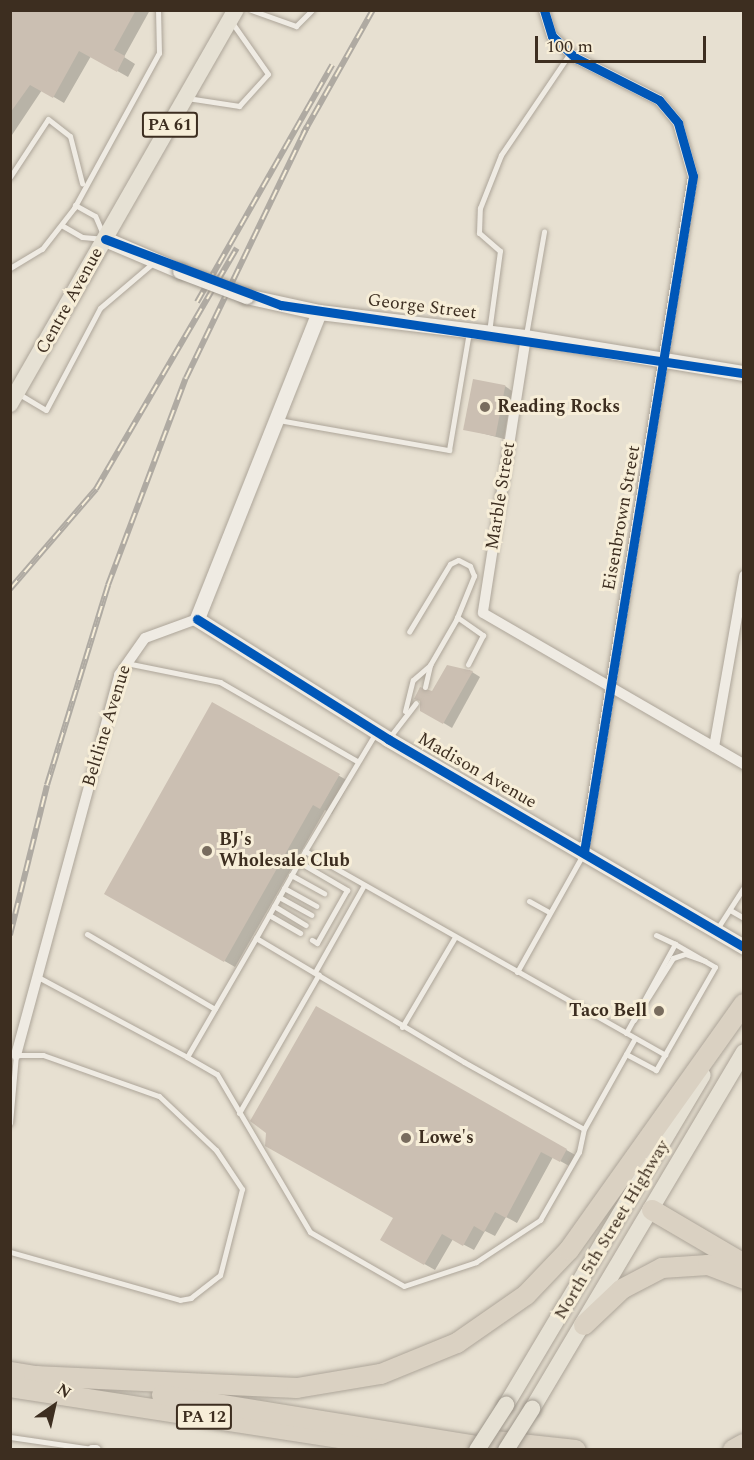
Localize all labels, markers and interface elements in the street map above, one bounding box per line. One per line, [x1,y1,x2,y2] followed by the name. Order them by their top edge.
[538,24,709,62] scale bar
[546,33,593,60] text: 100 m
[142,112,198,138] road number: PA 61
[32,244,108,358] street label: Centre Avenue
[366,290,478,324] street label: George Street
[497,396,620,418] place label: Reading Rocks
[478,400,492,414] marker: Reading Rocks
[482,440,520,552] street label: Marble Street
[599,444,645,592] street label: Eisenbrown Street
[78,662,136,790] street label: Beltline Avenue
[414,728,540,814] street label: Madison Avenue
[219,830,350,872] place label: BJ's Wholesale Club
[200,844,214,858] marker: BJ's Wholesale Club
[569,1000,647,1022] place label: Taco Bell
[652,1004,666,1018] marker: Taco Bell
[418,1127,474,1149] place label: Lowe's
[399,1131,413,1145] marker: Lowe's
[550,1136,674,1324] street label: North 5th Street Highway
[24,1376,84,1436] north arrow
[52,1377,76,1405] text: N
[176,1404,232,1430] road number: PA 12

